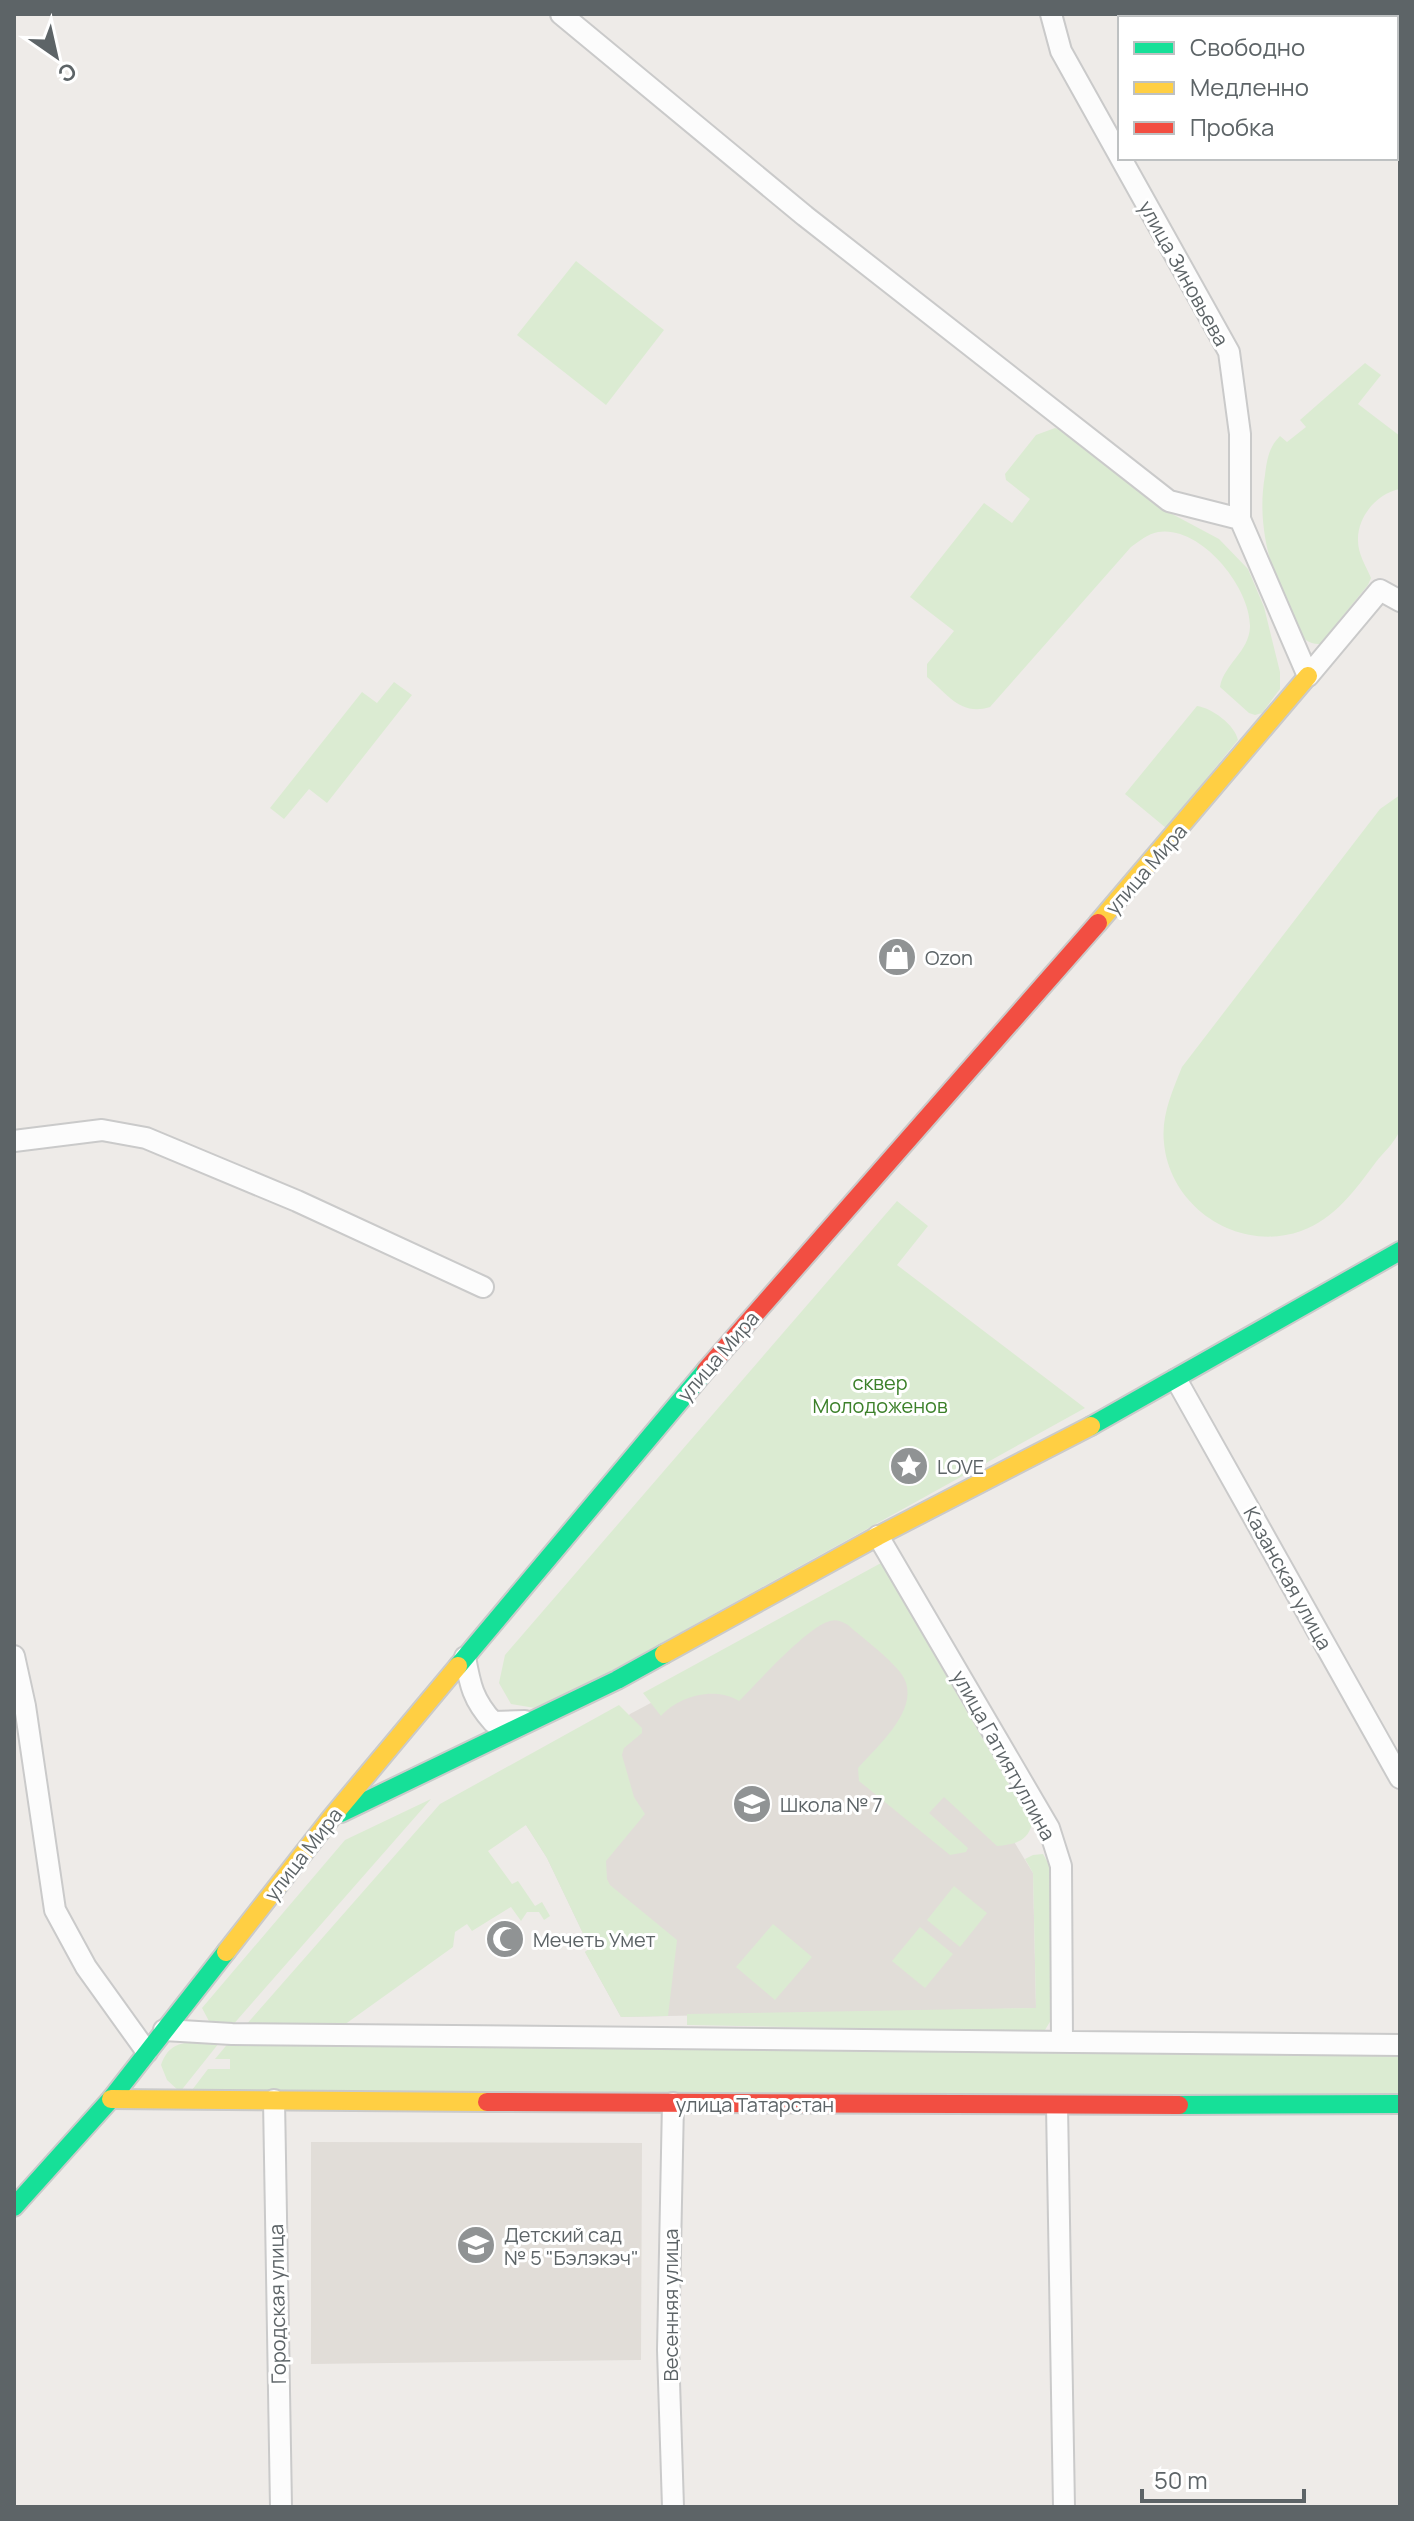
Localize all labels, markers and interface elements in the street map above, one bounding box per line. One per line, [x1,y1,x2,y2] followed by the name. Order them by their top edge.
[16,16,96,96] north arrow
[1118,16,1398,160] legend
[1190,30,1305,63] text: Свободно
[52,56,82,90] text: С
[1190,70,1309,103] text: Медленно
[1190,110,1274,143] text: Пробка
[1133,195,1235,351] street label: улица Зиновьева
[1099,818,1193,920] street label: улица Мира
[876,936,918,978] shop icon: Ozon
[925,944,973,971] place label: Ozon
[671,1305,765,1407] street label: улица Мира
[812,1369,948,1419] park label: сквер Молодоженов
[888,1445,930,1487] place icon: LOVE
[937,1453,984,1480] place label: LOVE
[1237,1502,1339,1654] street label: Казанская улица
[946,1665,1062,1845] street label: улица Гатиятуллина
[731,1783,773,1825] school or university icon: Школа № 7
[780,1791,882,1818] place label: Школа № 7
[258,1802,348,1906] street label: улица Мира
[484,1918,526,1960] mosque icon: Мечеть Умет
[533,1926,656,1953] place label: Мечеть Умет
[676,2091,834,2118] street label: улица Татарстан
[504,2221,639,2271] place label: Детский сад № 5 "Бэлэкэч"
[262,2224,292,2384] street label: Городская улица
[455,2224,497,2266] school or university icon: Детский сад № 5 "Бэлэкэч"
[657,2229,684,2381] street label: Весенняя улица
[1142,2453,1304,2503] scale bar
[1154,2463,1208,2496] text: 50 m

